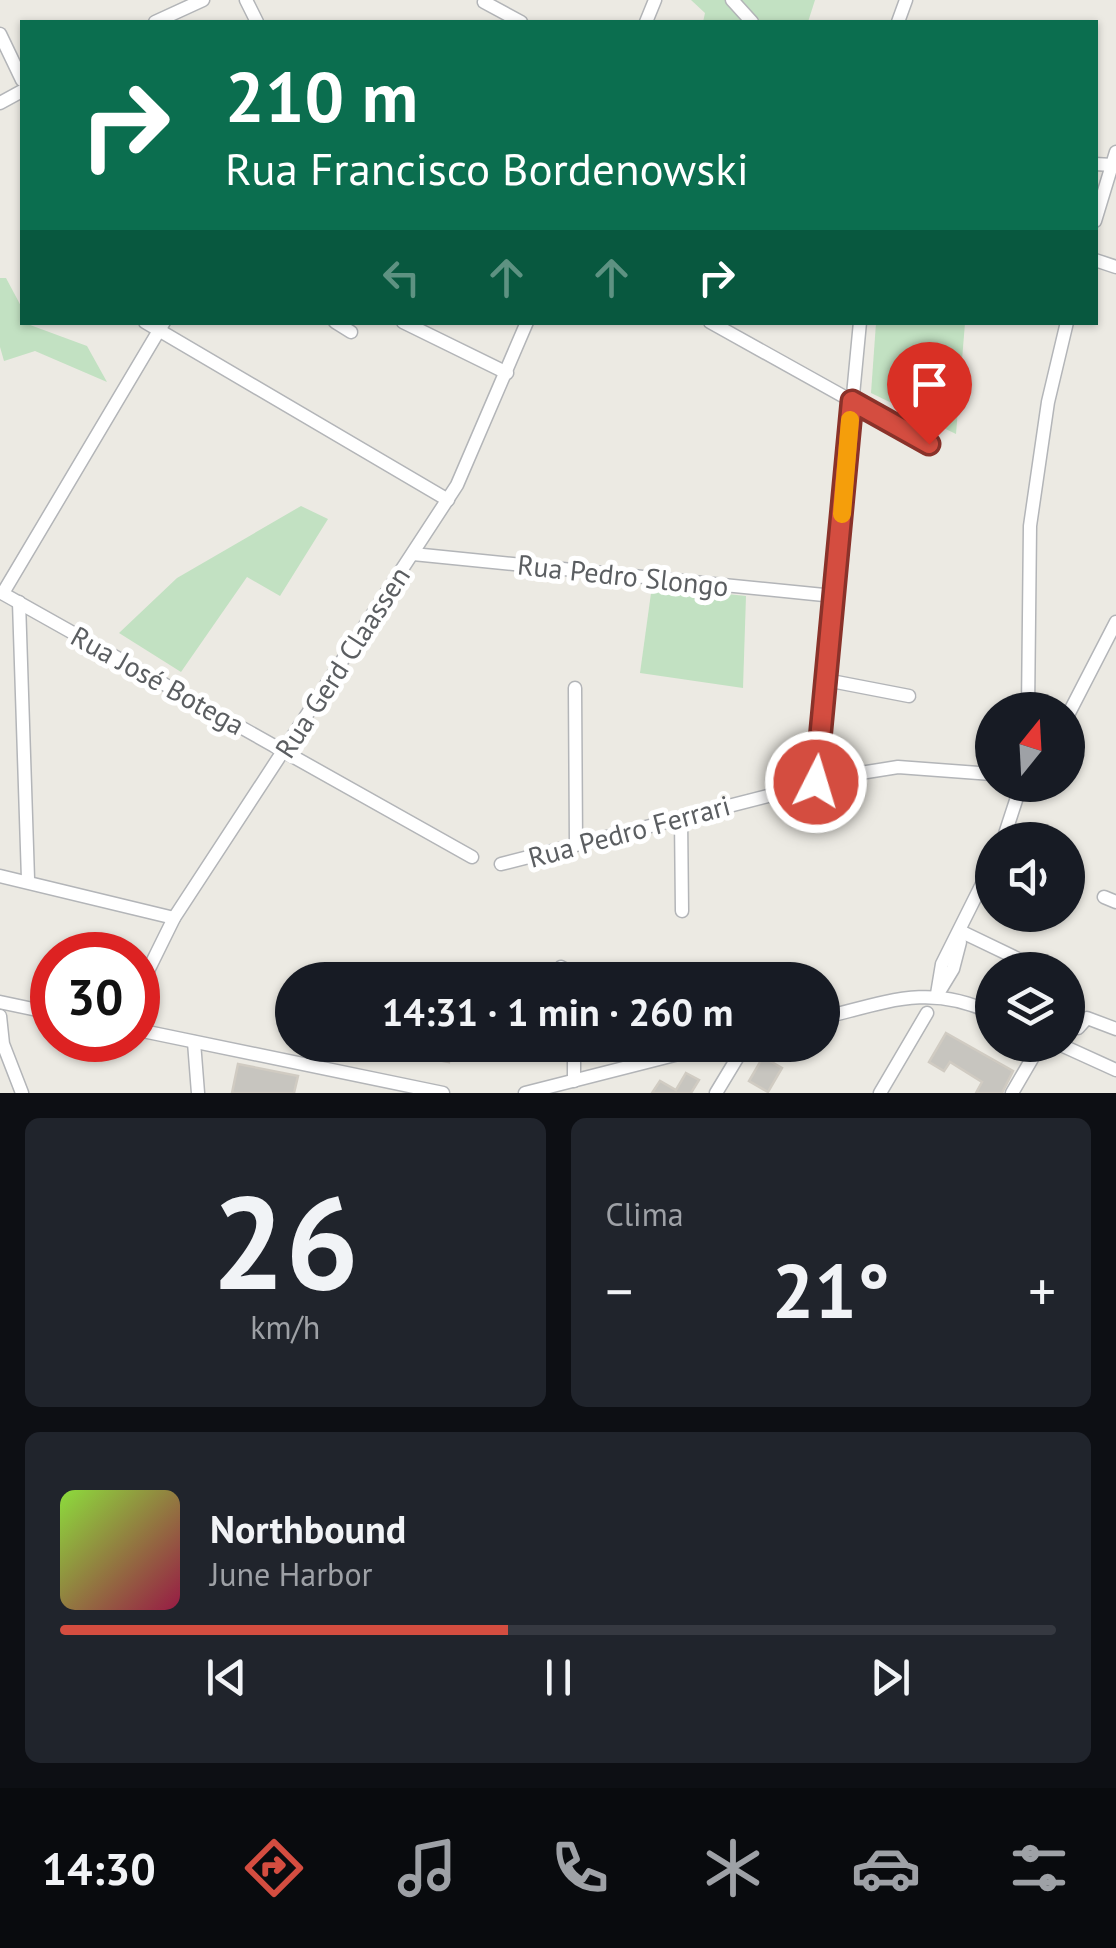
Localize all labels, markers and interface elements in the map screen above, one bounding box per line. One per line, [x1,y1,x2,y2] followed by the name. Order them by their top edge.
[225,51,418,141] text: 210 m
[60,60,190,190] icon: right
[225,139,749,197] text: Rua Francisco Bordenowski
[374,250,429,305] icon: left
[479,250,534,305] icon: ahead
[584,250,639,305] icon: ahead
[689,250,744,305] icon: right
[887,342,972,445] pin
[902,357,957,412] icon: arrive
[516,546,730,604] street label: Rua Pedro Slongo
[266,559,418,765] street label: Rua Gerd Claassen
[65,617,251,743] street label: Rua José Botega
[975,692,1085,802] north arrow
[975,692,1085,1062] map controls
[764,730,868,834] position arrow
[524,786,734,876] street label: Rua Pedro Ferrari
[975,822,1085,932] button: sound
[30,932,160,1062] speed limit sign: 30
[975,952,1085,1062] button: layers
[382,987,733,1036] text: 14:31 · 1 min · 260 m
[212,1157,359,1325] text: 26
[606,1193,684,1235] text: Clima
[772,1242,890,1339] text: 21°
[606,1255,633,1326] text: −
[1028,1255,1056,1326] text: +
[250,1306,320,1348] text: km/h
[210,1504,406,1553] text: Northbound
[210,1553,372,1595] text: June Harbor
[199,1650,254,1705] icon: previous
[531,1650,586,1705] icon: pause
[863,1650,918,1705] icon: next
[239,1833,309,1903] icon: directions
[392,1833,462,1903] icon: music
[545,1833,615,1903] icon: phone
[698,1833,768,1903] icon: climate
[851,1833,921,1903] icon: car
[1004,1833,1074,1903] icon: filters
[42,1839,156,1897] text: 14:30

